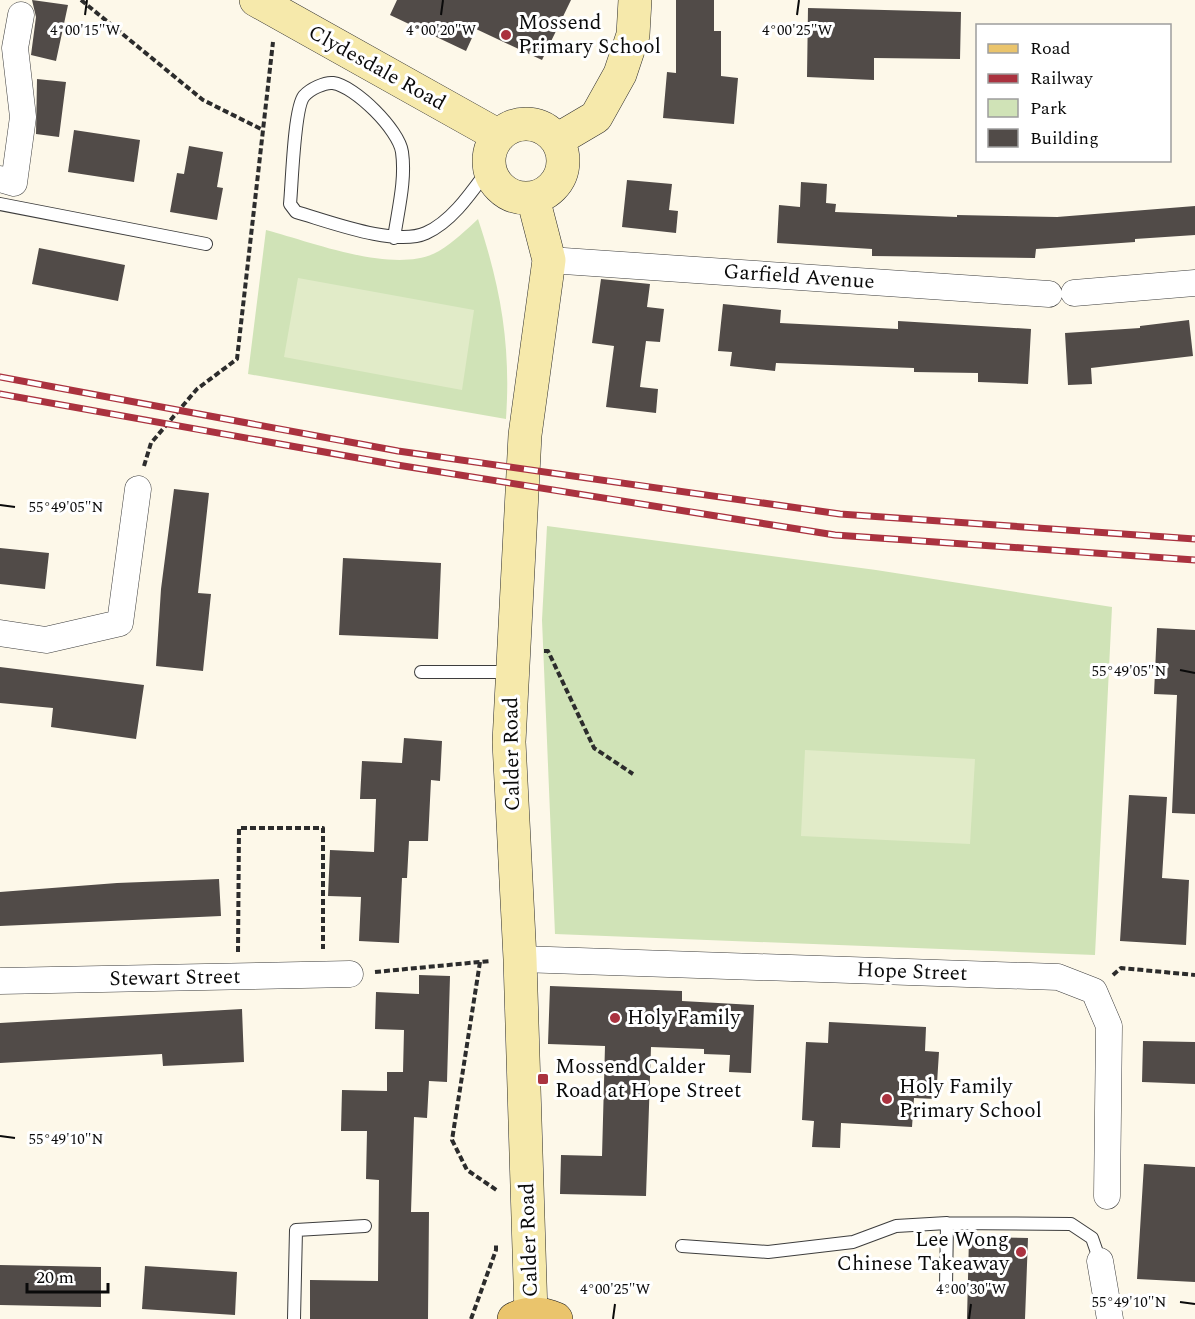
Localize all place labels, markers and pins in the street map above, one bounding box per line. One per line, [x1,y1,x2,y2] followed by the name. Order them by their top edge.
[518,7,661,63] place label: Mossend Primary School
[499,28,513,42] marker: Mossend Primary School
[627,1002,741,1034] place label: Holy Family
[608,1011,622,1025] marker: Holy Family
[555,1051,741,1107] place label: Mossend Calder Road at Hope Street
[899,1071,1042,1127] place label: Holy Family Primary School
[536,1072,550,1086] marker: Mossend Calder Road at Hope Street
[880,1092,894,1106] marker: Holy Family Primary School
[837,1224,1010,1280] place label: Lee Wong Chinese Takeaway
[1014,1245,1028,1259] marker: Lee Wong Chinese Takeaway

